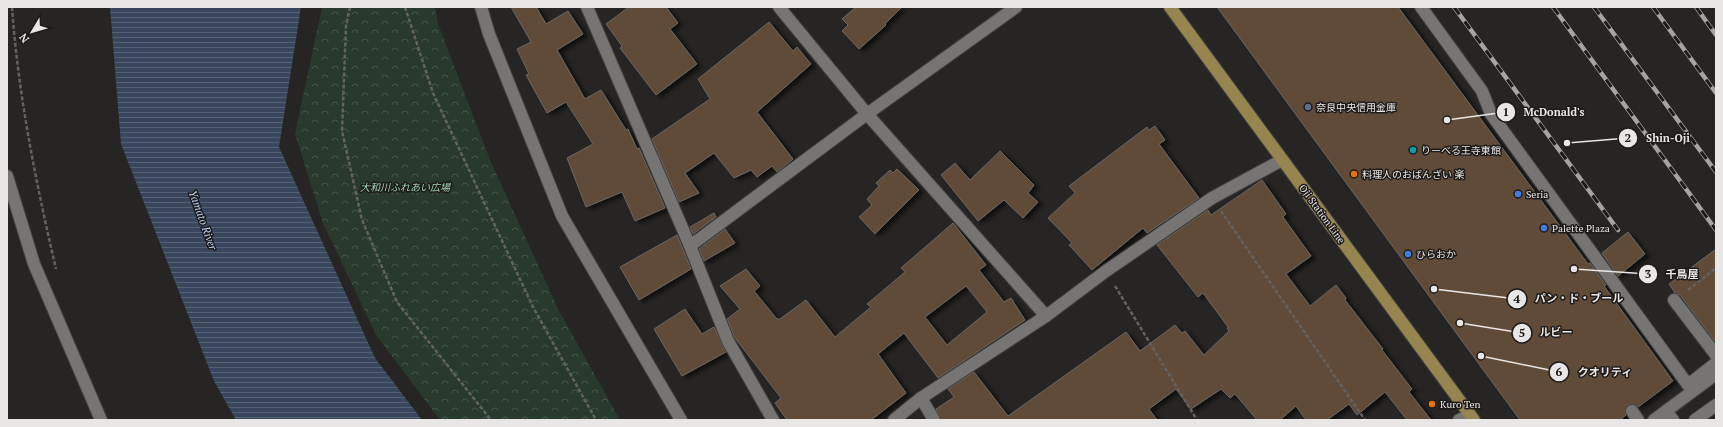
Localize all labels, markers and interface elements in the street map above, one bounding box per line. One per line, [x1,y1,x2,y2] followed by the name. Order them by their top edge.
[12,12,52,52] north arrow
[16,30,32,46] text: N
[1316,101,1396,114] place label: 奈良中央信用金庫
[1496,101,1593,124] callout: McDonald's
[1303,102,1313,112] marker: 奈良中央信用金庫
[1503,104,1509,119] text: 1
[1523,105,1585,119] text: McDonald's
[1618,126,1698,149] callout: Shin-Oji
[1625,130,1632,145] text: 2
[1646,131,1690,145] text: Shin-Oji
[1421,144,1501,157] place label: りーべる王寺東館
[1408,145,1418,155] marker: りーべる王寺東館
[1362,168,1464,181] place label: 料理人のおばんざい 楽
[1349,169,1359,179] marker: 料理人のおばんざい 楽
[360,181,451,194] park label: 大和川ふれあい広場
[1296,182,1348,246] street label: Oji Station Line
[186,188,221,253] water label: Yamato River
[1526,188,1548,201] place label: Seria
[1513,189,1523,199] marker: Seria
[1552,222,1610,235] place label: Palette Plaza
[1539,223,1549,233] marker: Palette Plaza
[1416,248,1456,261] place label: ひらおか
[1403,249,1413,259] marker: ひらおか
[1638,262,1707,285] callout: 千鳥屋
[1645,266,1652,281] text: 3
[1666,267,1699,281] text: 千鳥屋
[1507,287,1631,310] callout: パン・ド・ブール
[1514,291,1521,306] text: 4
[1535,291,1623,305] text: パン・ド・ブール
[1512,321,1581,344] callout: ルビー
[1519,325,1525,340] text: 5
[1540,325,1573,339] text: ルビー
[1549,360,1640,383] callout: クオリティ
[1556,364,1563,379] text: 6
[1578,365,1632,379] text: クオリティ
[1440,398,1481,411] place label: Kuro Ten
[1427,399,1437,409] marker: Kuro Ten

